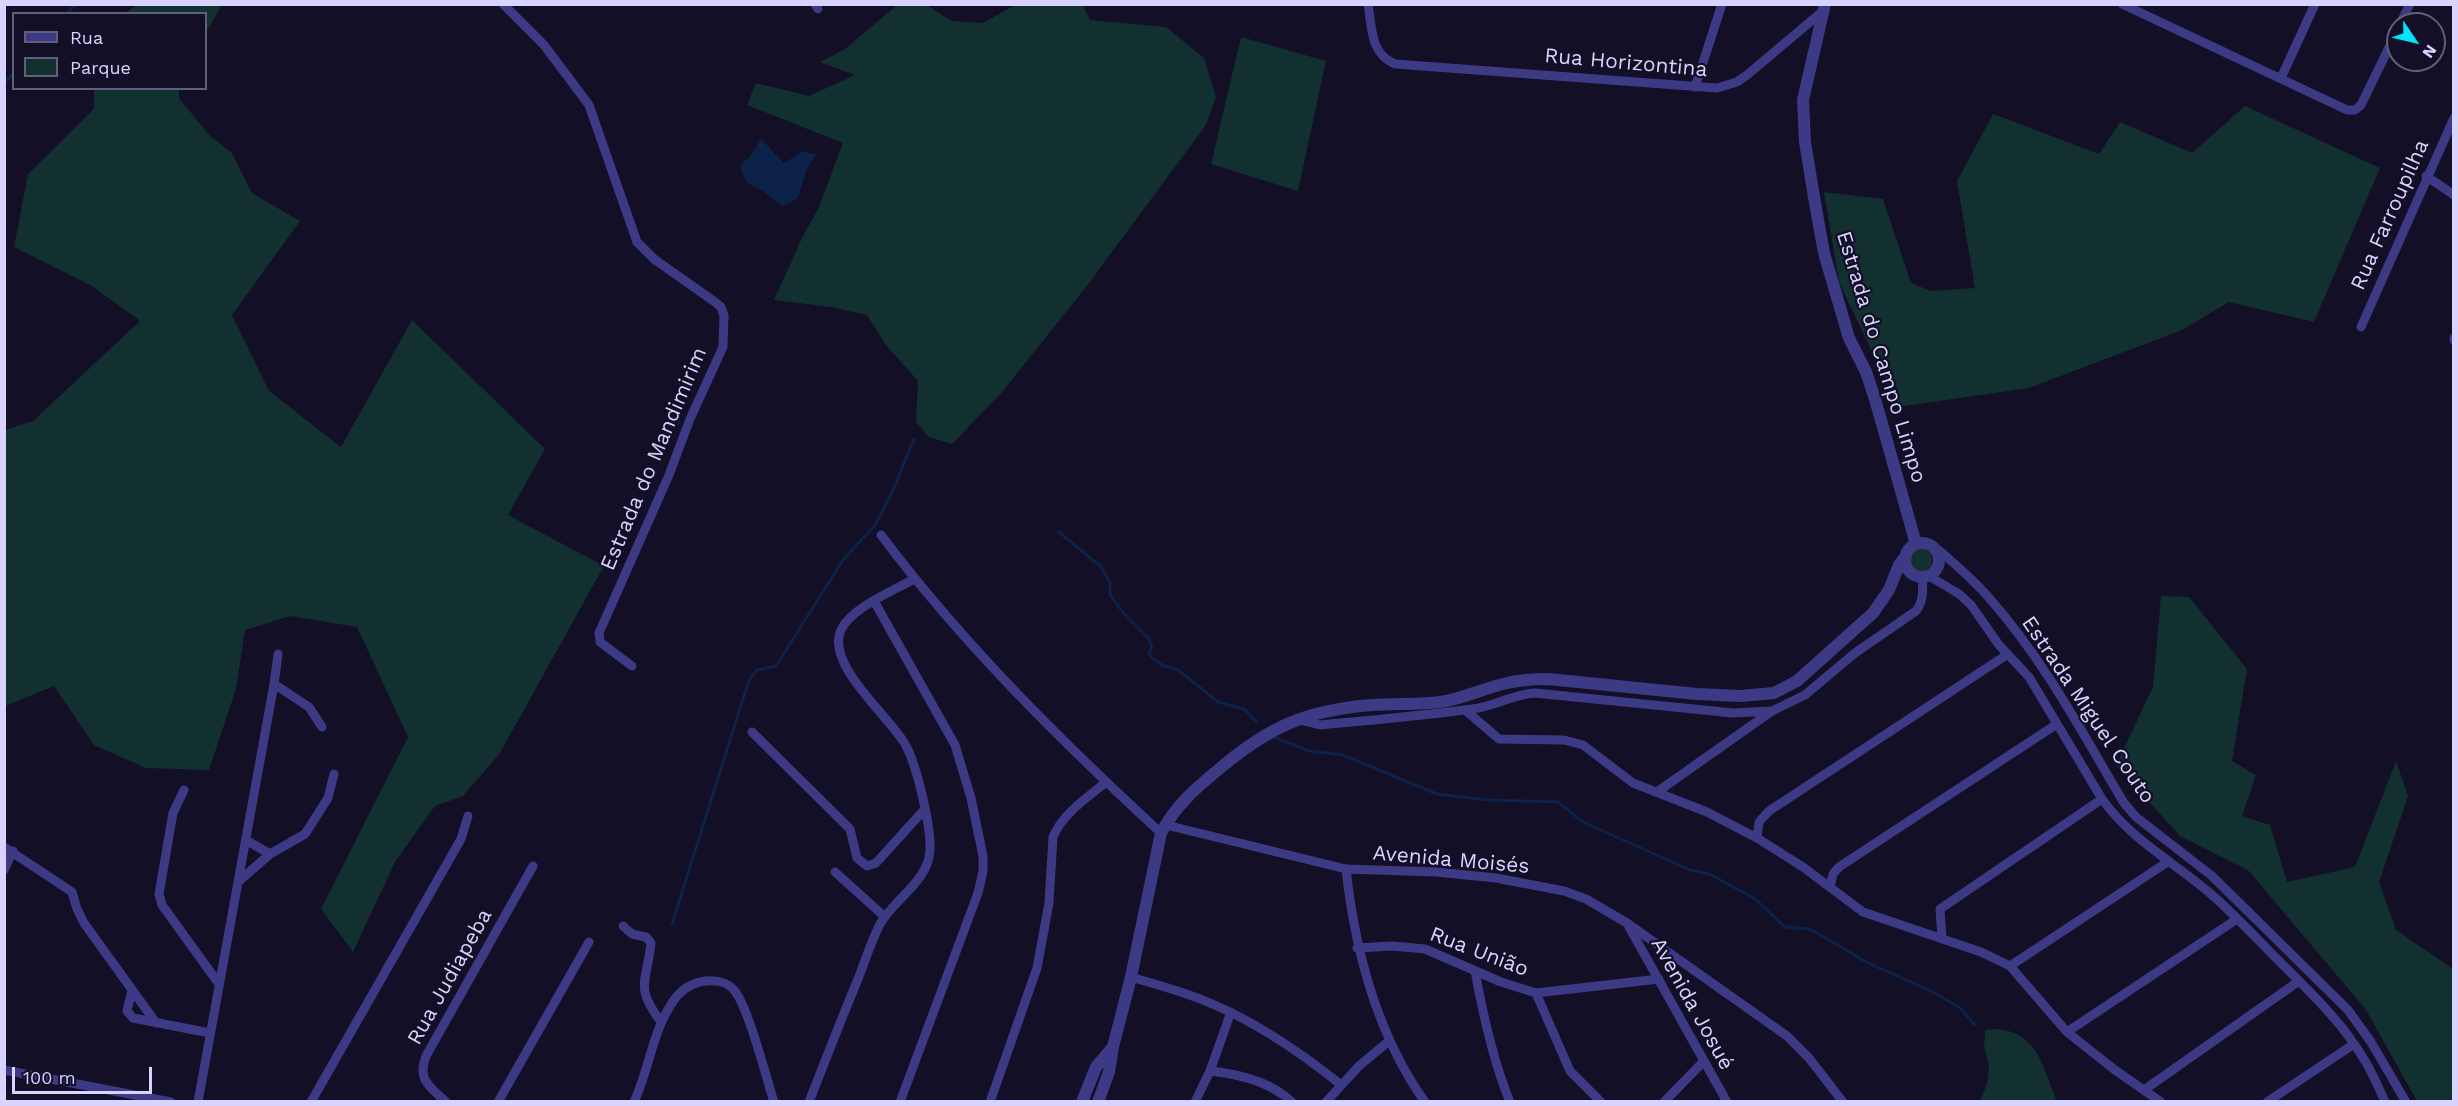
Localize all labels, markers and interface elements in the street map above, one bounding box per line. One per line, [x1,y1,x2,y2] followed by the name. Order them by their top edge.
[12,12,207,90] legend
[2386,12,2446,72] north arrow
[70,27,103,48] text: Rua
[2418,41,2441,62] text: N
[1543,43,1709,83] street label: Rua Horizontina
[70,57,131,78] text: Parque
[2346,136,2434,294] street label: Rua Farroupilha
[1831,228,1931,486] street label: Estrada do Campo Limpo
[596,344,712,574] street label: Estrada do Mandimirim
[2016,612,2160,808] street label: Estrada Miguel Couto
[1372,841,1530,879] street label: Avenida Moisés
[402,905,498,1049] street label: Rua Judiapeba
[1426,922,1532,982] street label: Rua União
[1645,933,1739,1075] street label: Avenida Josué
[15,1055,154,1093] scale bar
[23,1067,76,1088] text: 100 m

